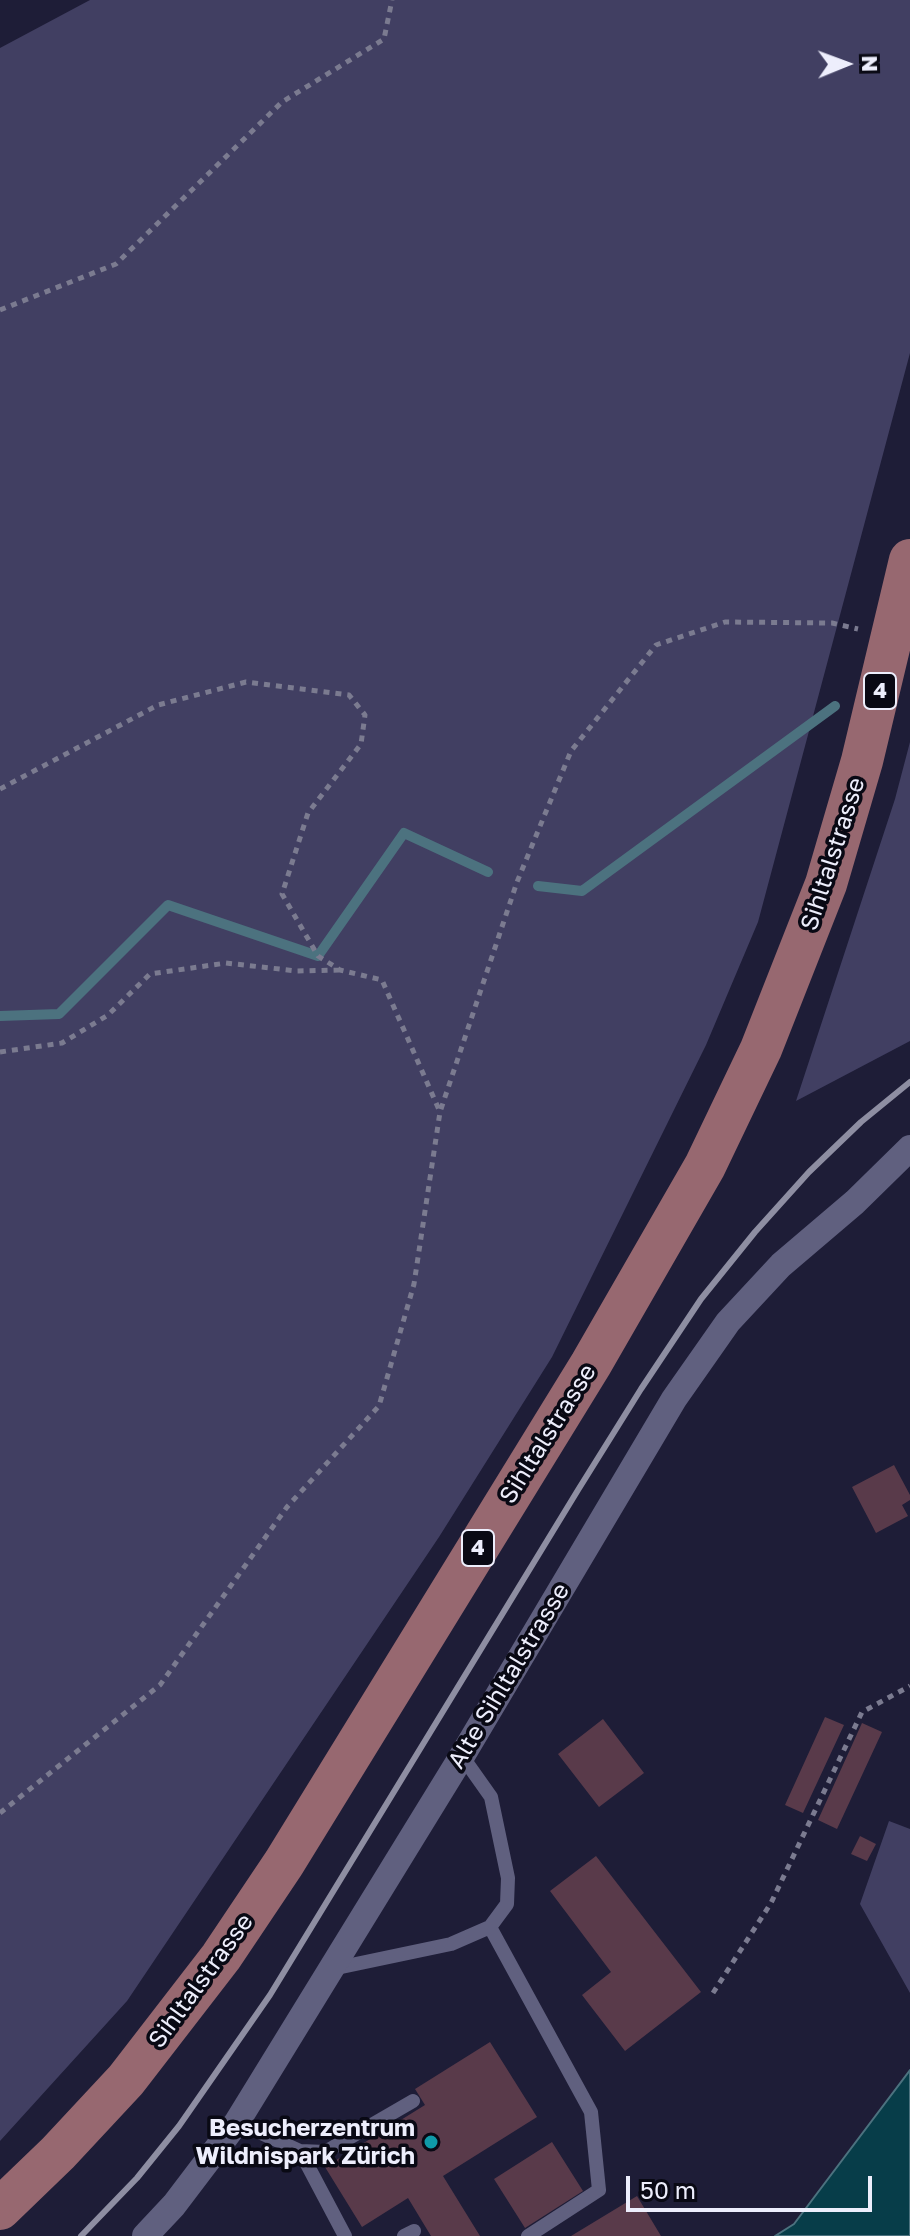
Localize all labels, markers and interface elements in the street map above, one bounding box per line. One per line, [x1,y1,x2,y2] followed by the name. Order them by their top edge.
[806,24,886,104] north arrow
[857,55,884,72] text: N
[864,673,896,709] road number: 4
[795,774,871,934] street label: Sihltalstrasse
[494,1359,602,1509] street label: Sihltalstrasse
[462,1530,494,1566] road number: 4
[442,1578,576,1774] street label: Alte Sihltalstrasse
[143,1908,259,2054] street label: Sihltalstrasse
[196,2114,415,2170] place label: Besucherzentrum Wildnispark Zürich
[422,2133,440,2151] marker: Besucherzentrum Wildnispark Zürich
[630,2160,876,2210] scale bar
[640,2175,696,2204] text: 50 m

